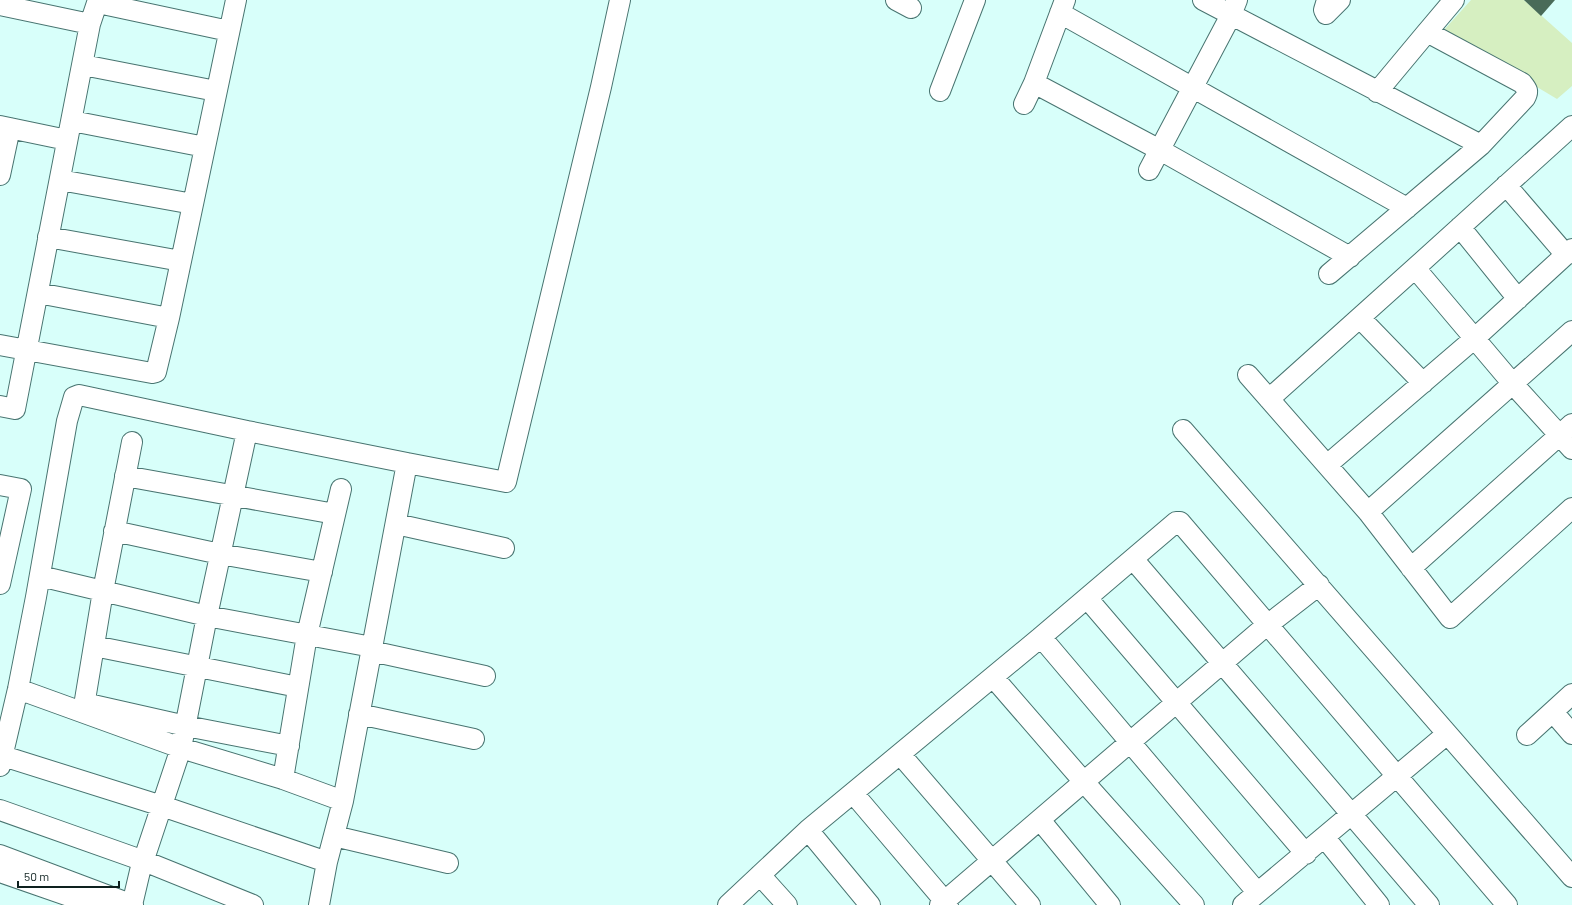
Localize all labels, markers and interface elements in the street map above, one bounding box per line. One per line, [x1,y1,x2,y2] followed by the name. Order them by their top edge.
[18,863,119,889] scale bar
[24,869,49,883] text: 50 m

